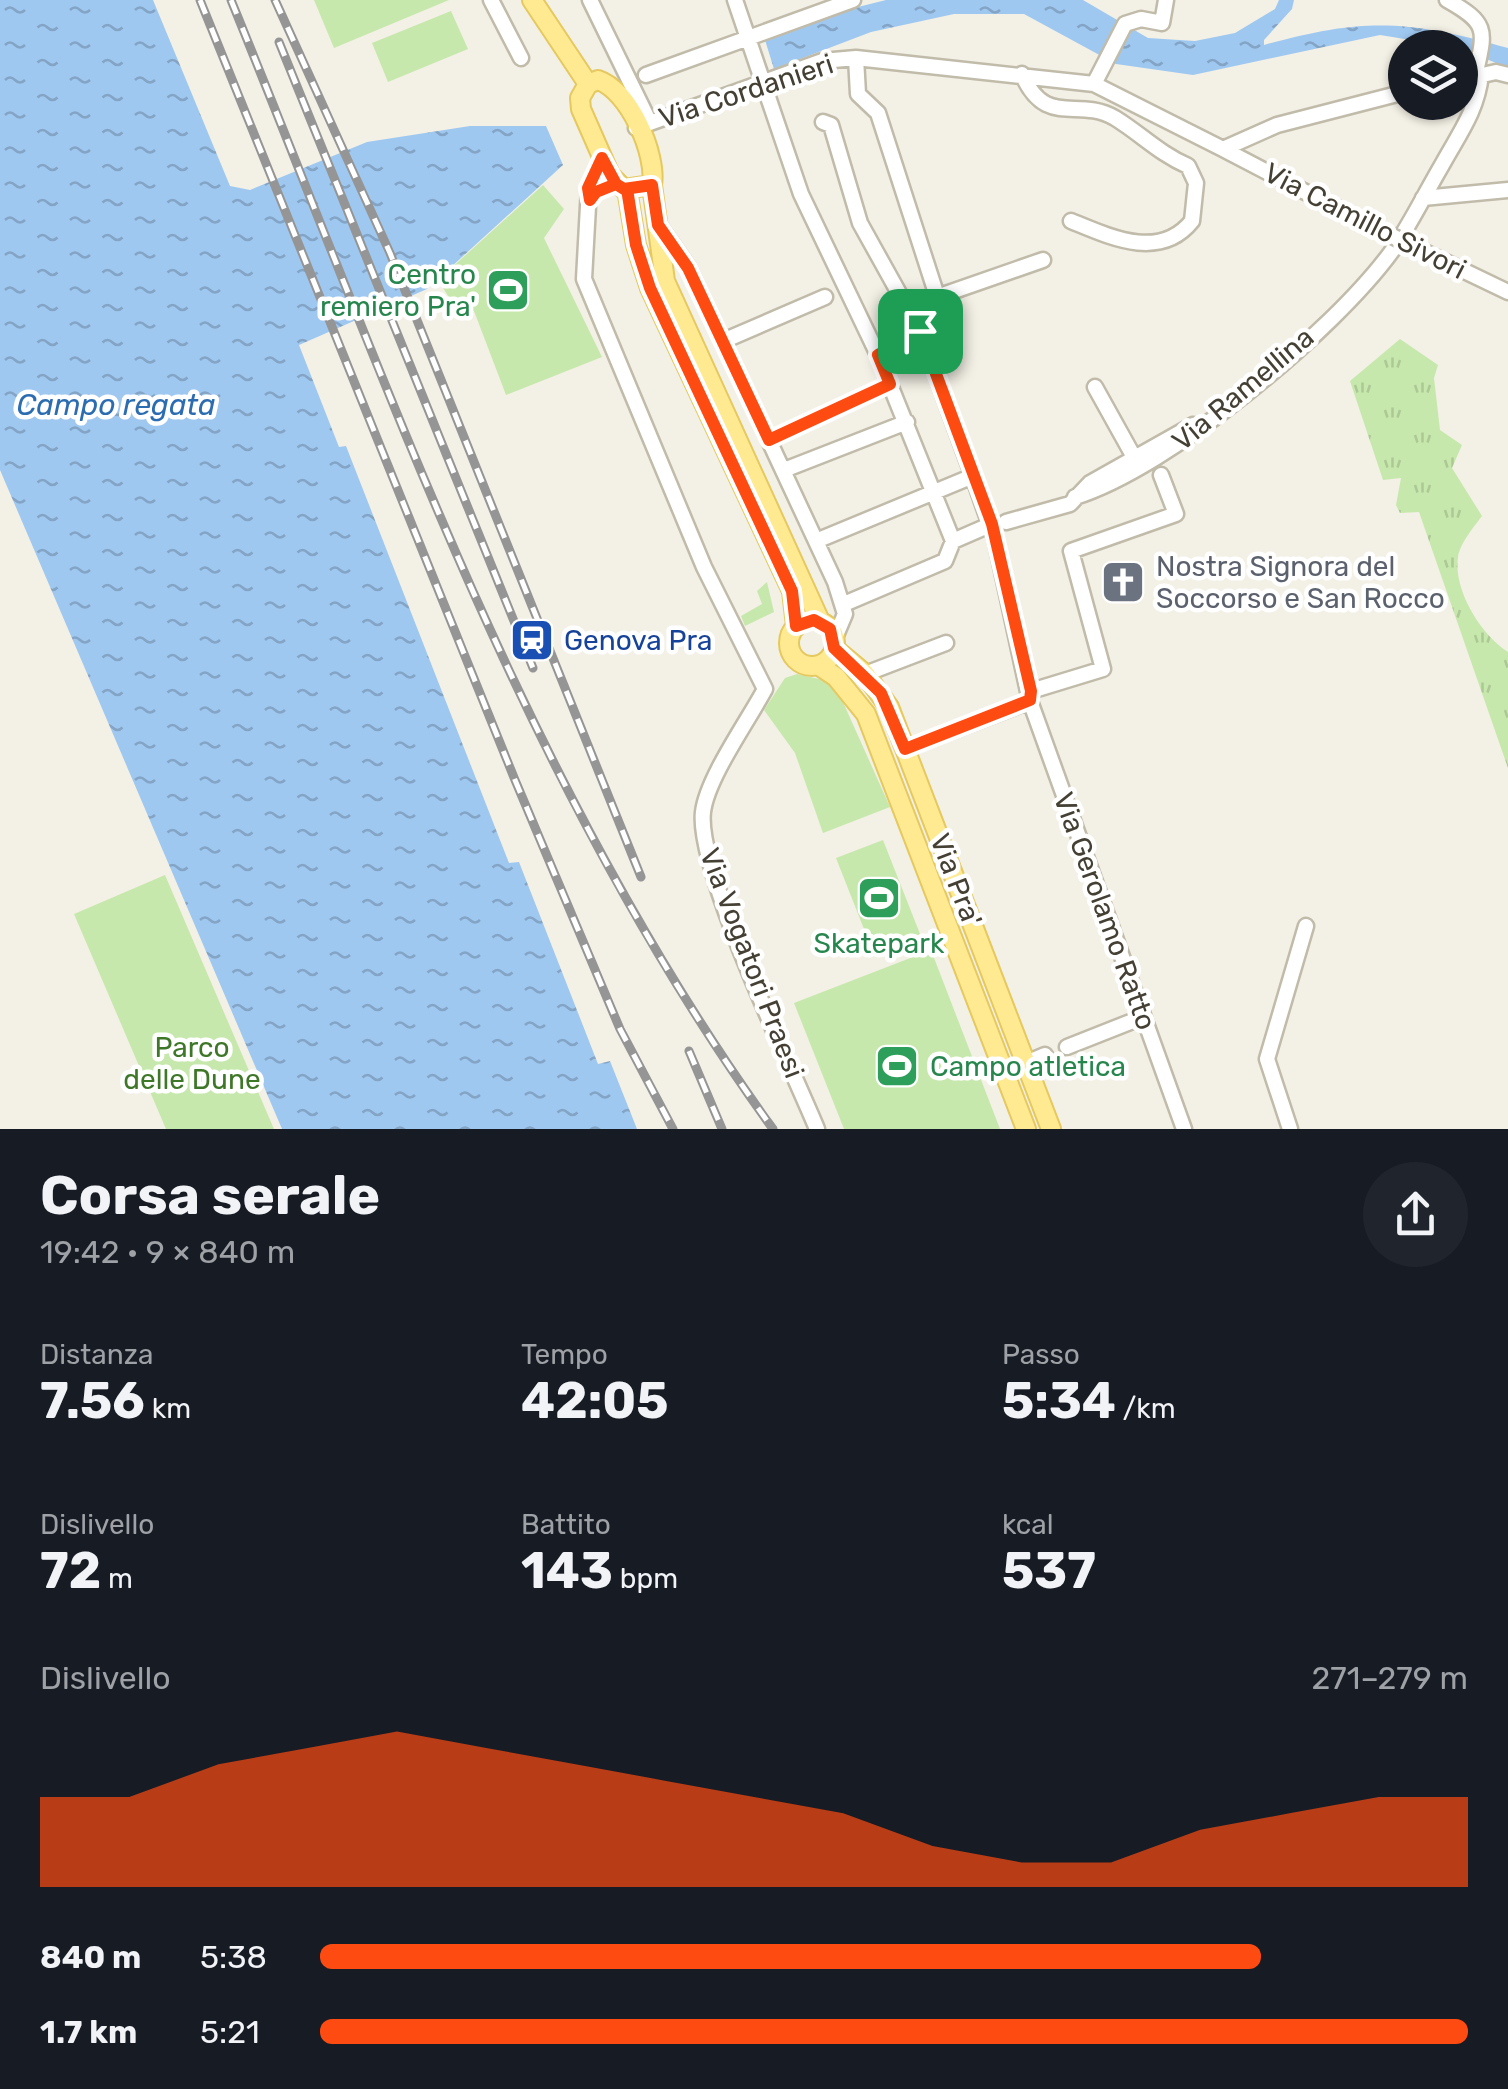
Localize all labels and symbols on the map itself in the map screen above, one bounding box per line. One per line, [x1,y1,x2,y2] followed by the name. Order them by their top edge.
[655,47,837,135] street label: Via Cordanieri
[1258,156,1472,286] street label: Via Camillo Sivori
[320,258,476,323] place label: Centro remiero Pra'
[485,267,531,313] sports icon: Centro remiero Pra'
[878,289,963,374] pin
[1166,320,1320,458] street label: Via Ramellina
[16,387,216,423] water label: Campo regata
[1156,550,1445,615] place label: Nostra Signora del Soccorso e San Rocco
[1100,559,1146,605] church icon: Nostra Signora del Soccorso e San Rocco
[509,617,555,663] station icon: Genova Pra
[564,624,712,657] place label: Genova Pra
[1047,788,1163,1034] street label: Via Gerolamo Ratto
[923,829,989,931] street label: Via Pra'
[693,843,811,1083] street label: Via Vogatori Praesi
[856,875,902,921] sports icon: Skatepark
[814,927,945,960] place label: Skatepark
[123,1031,261,1096] park label: Parco delle Dune
[874,1043,920,1089] sports icon: Campo atletica
[930,1050,1126,1083] place label: Campo atletica

